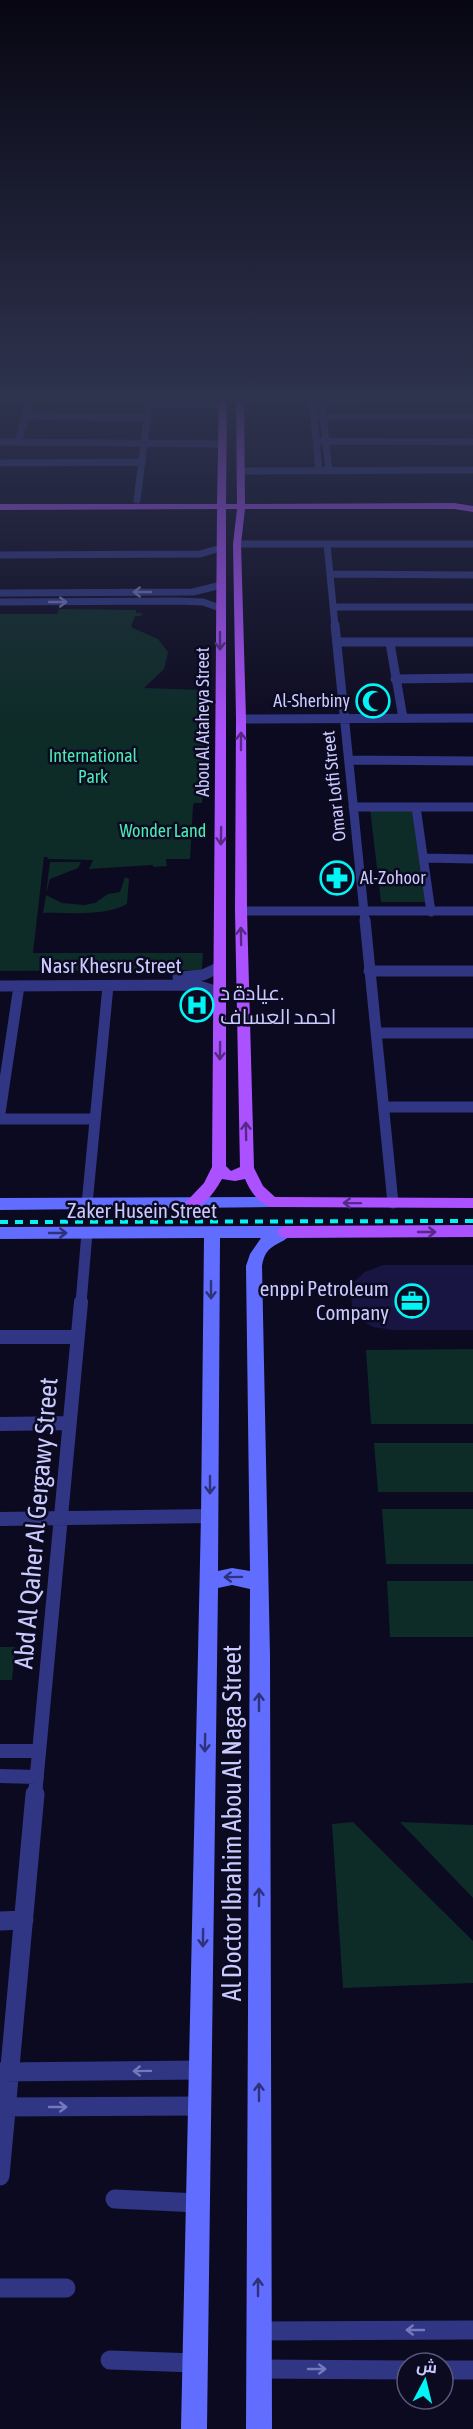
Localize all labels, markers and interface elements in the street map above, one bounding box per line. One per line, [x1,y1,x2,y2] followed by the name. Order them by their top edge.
[133,586,153,598] one-way arrow
[48,596,68,608] one-way arrow
[214,630,226,650] one-way arrow
[192,647,213,797] street label: Abou Al Ataheya Street
[355,683,391,719] mosque icon: Al-Sherbiny
[273,690,350,711] place label: Al-Sherbiny
[317,730,350,842] street label: Omar Lotfi Street
[235,732,247,752] one-way arrow
[49,745,138,787] park label: International Park
[120,820,206,841] park label: Wonder Land
[215,825,227,845] one-way arrow
[319,860,355,896] pharmacy icon: Al-Zohoor
[360,867,426,888] place label: Al-Zohoor
[236,927,247,947] one-way arrow
[40,953,182,977] street label: Nasr Khesru Street
[220,980,336,1028] place label: عيادة د. احمد العساف
[179,987,215,1023] hospital icon: عيادة د. احمد العساف
[214,1041,226,1061] one-way arrow
[240,1122,252,1142] one-way arrow
[342,1197,362,1209] one-way arrow
[67,1198,217,1222] street label: Zaker Husein Street
[417,1226,437,1238] one-way arrow
[48,1227,68,1239] one-way arrow
[260,1276,389,1324] place label: enppi Petroleum Company
[205,1280,217,1300] one-way arrow
[394,1283,430,1319] office icon: enppi Petroleum Company
[8,1376,64,1670] street label: Abd Al Qaher Al Gergawy Street
[204,1475,216,1495] one-way arrow
[223,1571,243,1583] one-way arrow
[217,1645,247,2001] street label: Al Doctor Ibrahim Abou Al Naga Street
[253,1692,265,1712] one-way arrow
[199,1733,211,1753] one-way arrow
[253,1887,265,1907] one-way arrow
[197,1928,208,1948] one-way arrow
[133,2065,153,2077] one-way arrow
[253,2082,265,2102] one-way arrow
[48,2101,68,2113] one-way arrow
[252,2277,264,2297] one-way arrow
[405,2324,425,2336] one-way arrow
[395,2351,455,2411] north arrow
[415,2356,438,2377] text: ش
[307,2364,327,2375] one-way arrow

